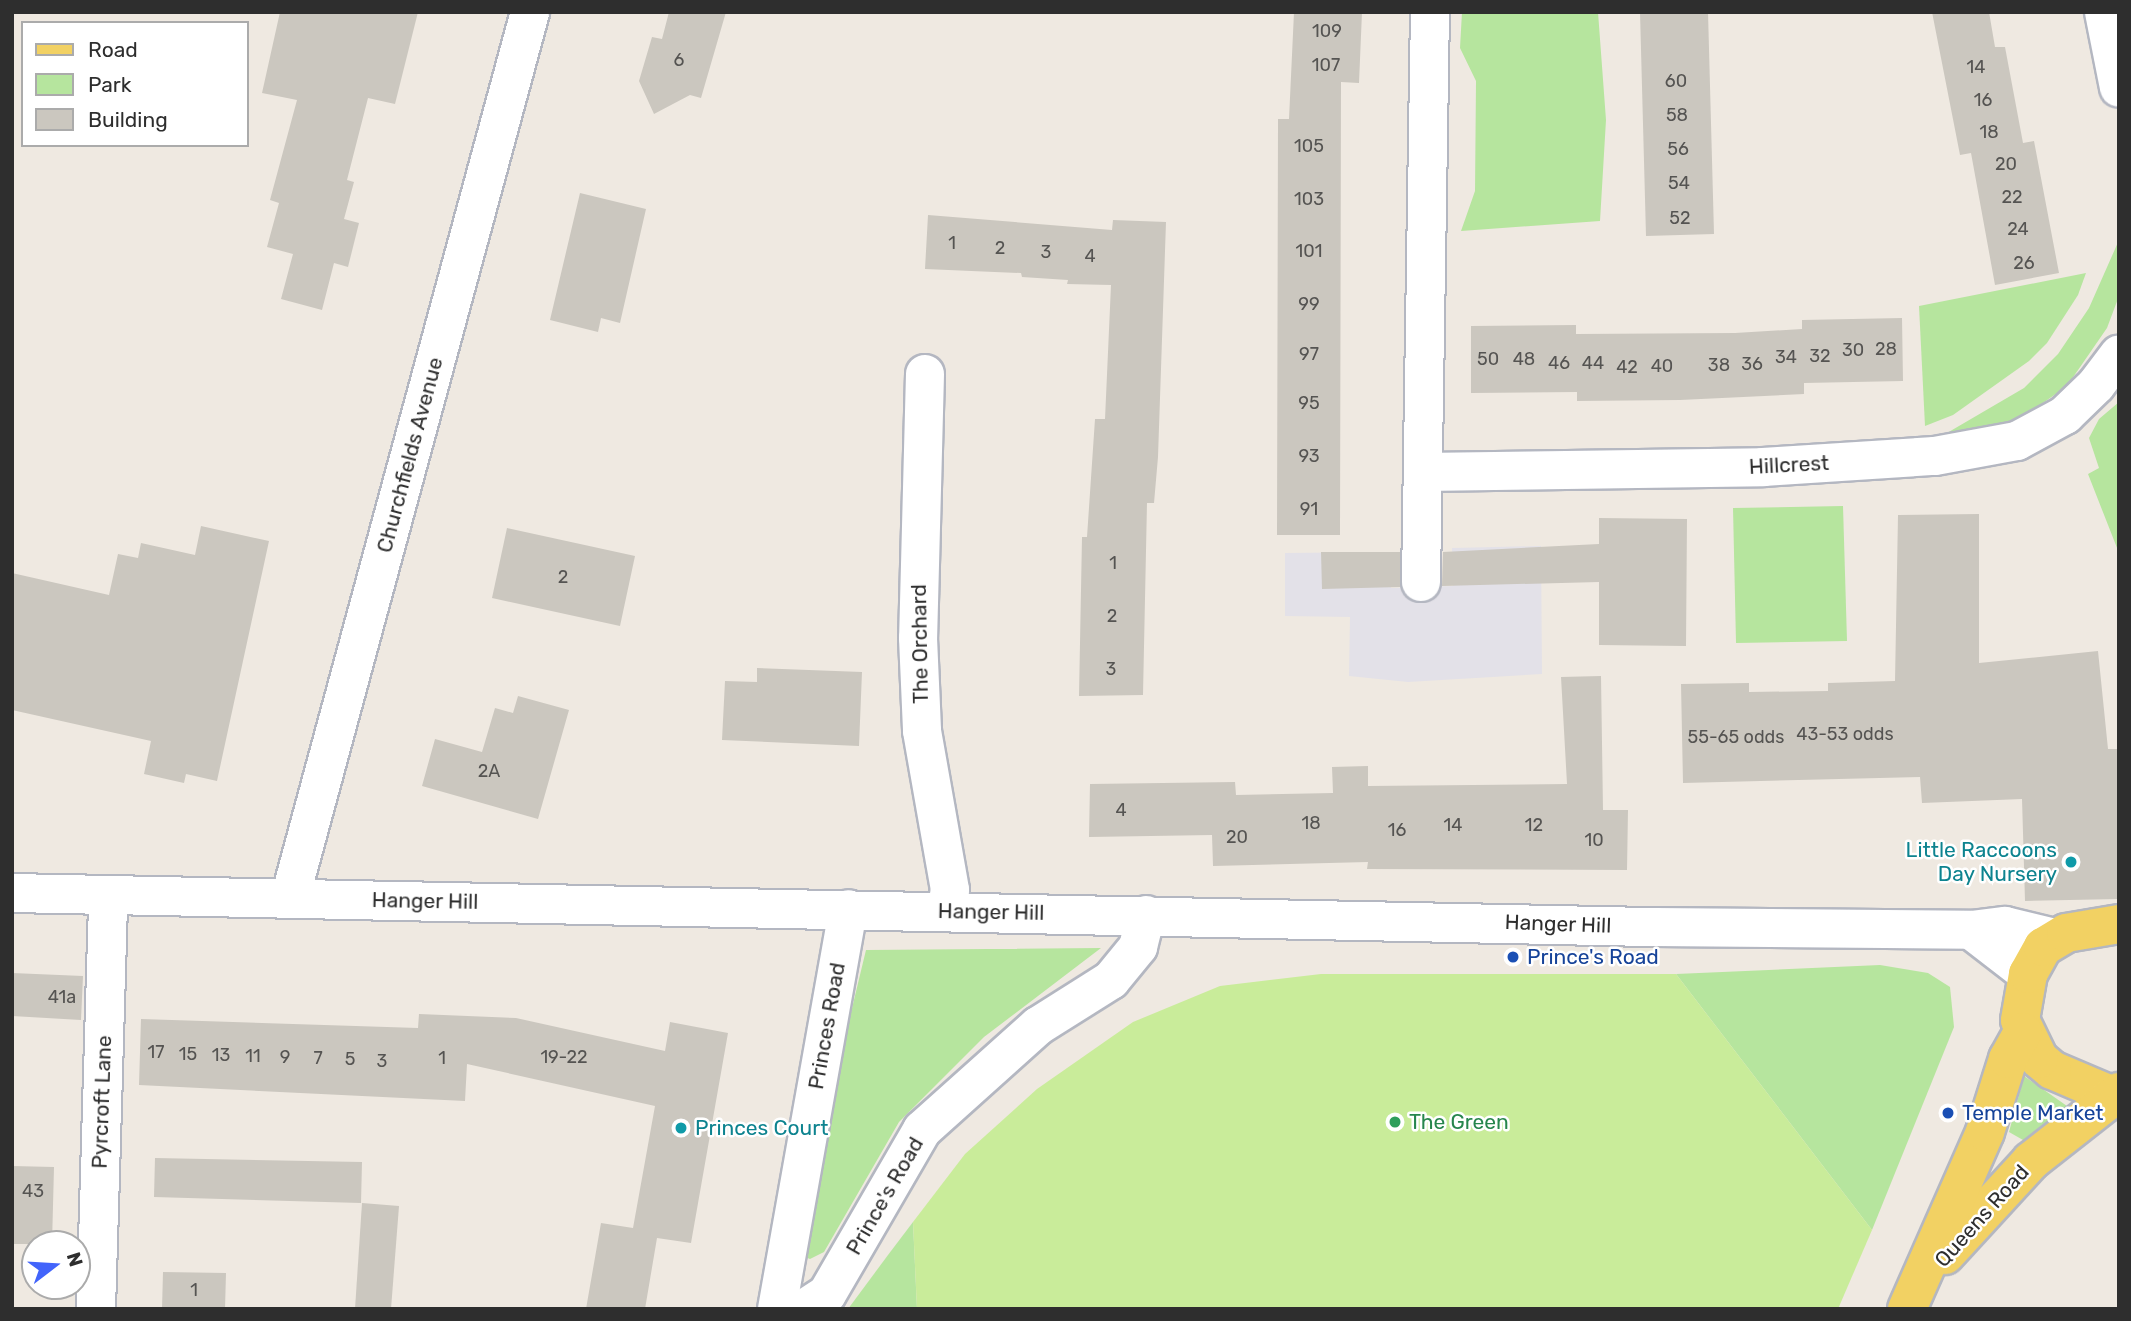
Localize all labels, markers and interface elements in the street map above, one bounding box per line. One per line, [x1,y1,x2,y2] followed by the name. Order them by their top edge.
[1312,20,1342,42] house number: 109
[21,21,248,147] legend
[88,37,138,62] text: Road
[674,49,684,71] house number: 6
[1312,54,1340,76] house number: 107
[1967,56,1985,78] house number: 14
[1665,70,1687,92] house number: 60
[88,72,132,97] text: Park
[1974,89,1992,111] house number: 16
[1666,104,1688,126] house number: 58
[88,107,168,132] text: Building
[1979,121,1999,143] house number: 18
[1294,135,1324,157] house number: 105
[1667,138,1689,160] house number: 56
[1995,153,2017,175] house number: 20
[1668,172,1690,194] house number: 54
[2001,186,2023,208] house number: 22
[1294,188,1324,210] house number: 103
[1669,207,1691,229] house number: 52
[2007,218,2029,240] house number: 24
[948,232,956,254] house number: 1
[995,237,1005,259] house number: 2
[1296,240,1322,262] house number: 101
[1041,241,1051,263] house number: 3
[1084,245,1096,267] house number: 4
[2013,252,2035,274] house number: 26
[1298,293,1320,315] house number: 99
[1875,338,1897,360] house number: 28
[1842,339,1864,361] house number: 30
[1299,343,1319,365] house number: 97
[1809,345,1831,367] house number: 32
[1775,346,1797,368] house number: 34
[1477,348,1499,370] house number: 50
[1513,348,1535,370] house number: 48
[1548,352,1570,374] house number: 46
[1582,352,1604,374] house number: 44
[1741,353,1763,375] house number: 36
[372,354,448,556] street label: Churchfields Avenue
[1708,354,1730,376] house number: 38
[1651,355,1673,377] house number: 40
[1616,356,1638,378] house number: 42
[1298,392,1320,414] house number: 95
[1298,445,1320,467] house number: 93
[1748,450,1830,480] street label: Hillcrest
[1300,498,1318,520] house number: 91
[1109,552,1117,574] house number: 1
[558,566,568,588] house number: 2
[906,584,934,704] street label: The Orchard
[1107,605,1117,627] house number: 2
[1106,658,1116,680] house number: 3
[1796,723,1894,745] house number: 43-53 odds
[1688,726,1784,748] house number: 55-65 odds
[478,760,500,782] house number: 2A
[1115,799,1127,821] house number: 4
[1301,812,1321,834] house number: 18
[1444,814,1462,836] house number: 14
[1525,814,1543,836] house number: 12
[1388,819,1406,841] house number: 16
[1226,826,1248,848] house number: 20
[1584,829,1604,851] house number: 10
[1906,837,2057,887] place label: Little Raccoons Day Nursery
[2063,854,2079,870] marker: Little Raccoons Day Nursery
[371,887,479,915] street label: Hanger Hill
[937,898,1045,926] street label: Hanger Hill
[1504,910,1612,938] street label: Hanger Hill
[1527,944,1659,970] place label: Prince's Road
[1505,949,1521,965] marker: Prince's Road
[803,961,851,1091] street label: Princes Road
[48,986,76,1008] house number: 41a
[87,1035,117,1169] street label: Pyrcroft Lane
[148,1041,164,1063] house number: 17
[179,1043,197,1065] house number: 15
[212,1044,230,1066] house number: 13
[245,1045,261,1067] house number: 11
[280,1046,290,1068] house number: 9
[540,1046,588,1068] house number: 19-22
[313,1047,323,1069] house number: 7
[438,1047,446,1069] house number: 1
[345,1048,355,1070] house number: 5
[377,1050,387,1072] house number: 3
[1962,1100,2104,1126] place label: Temple Market
[1940,1105,1956,1121] marker: Temple Market
[1409,1109,1509,1135] place label: The Green
[1387,1114,1403,1130] marker: The Green
[695,1115,828,1141] place label: Princes Court
[673,1120,689,1136] marker: Princes Court
[841,1133,929,1259] street label: Prince's Road
[1930,1160,2034,1272] street label: Queens Road
[22,1180,44,1202] house number: 43
[21,1230,91,1300] north arrow
[62,1249,88,1269] text: N
[190,1279,198,1301] house number: 1

